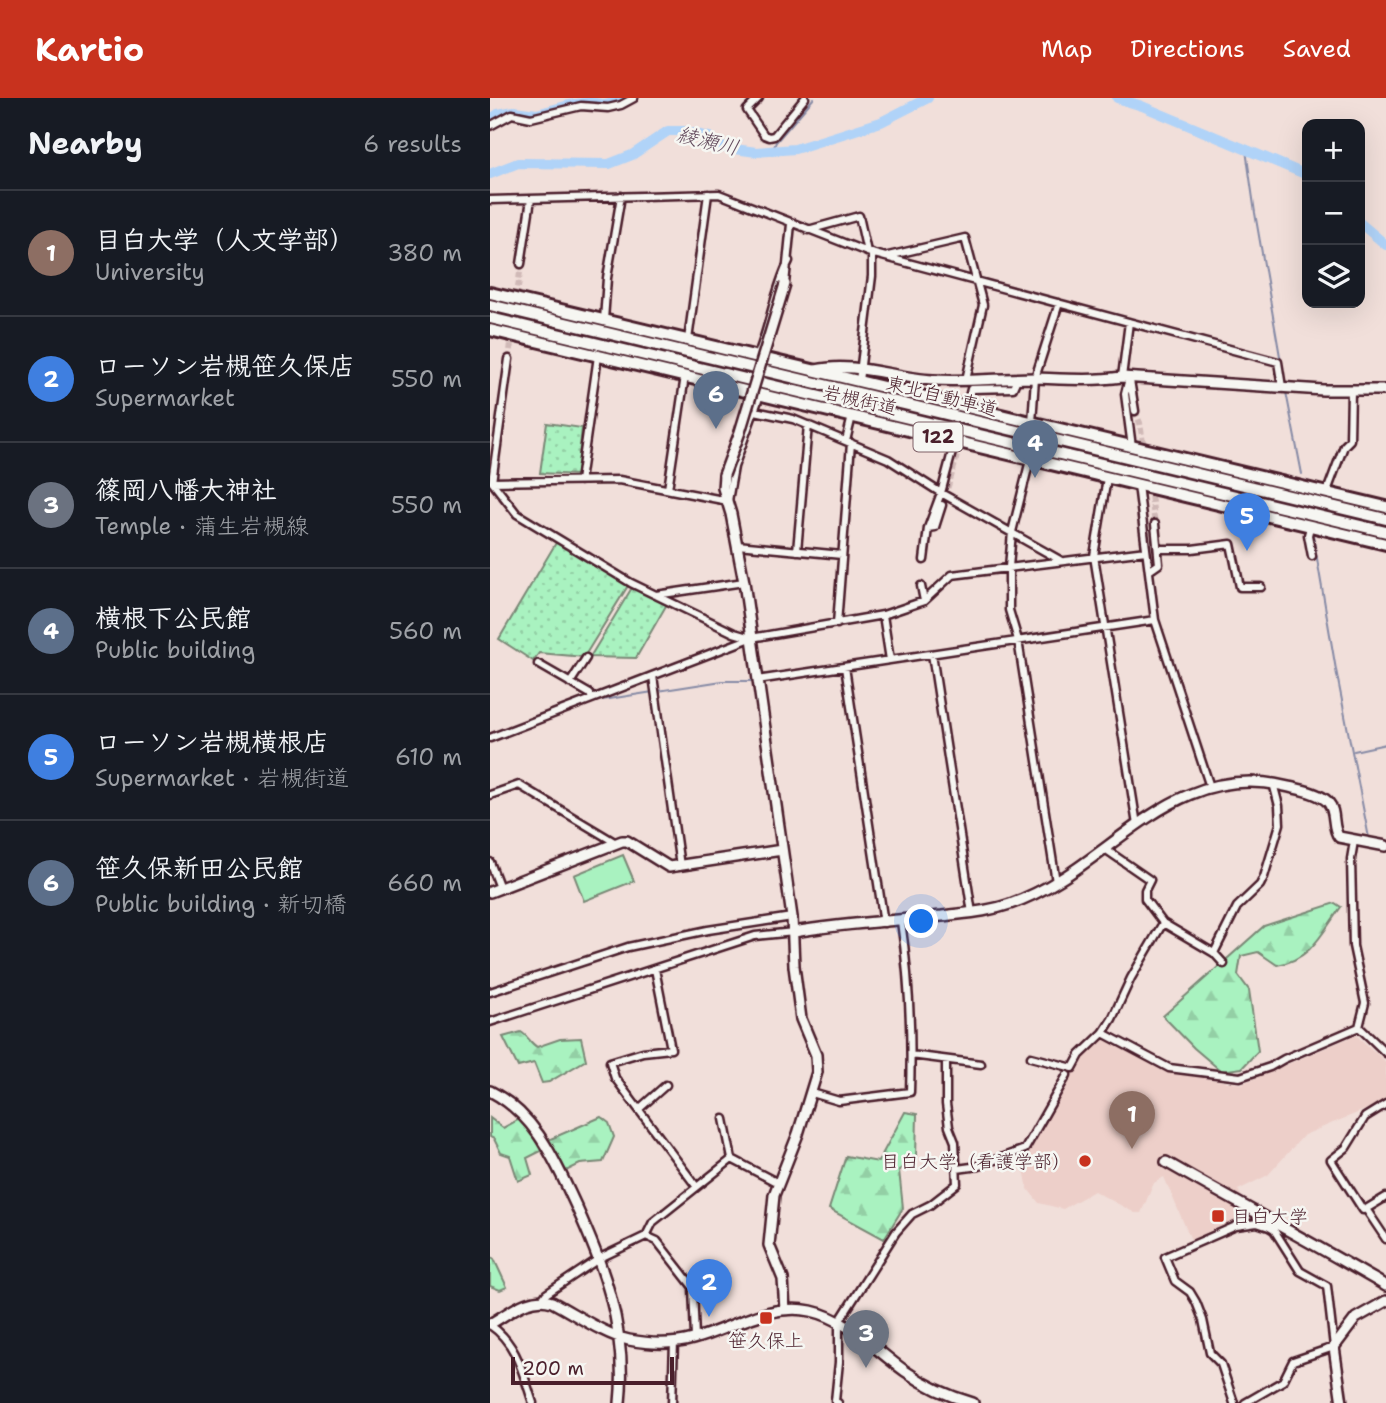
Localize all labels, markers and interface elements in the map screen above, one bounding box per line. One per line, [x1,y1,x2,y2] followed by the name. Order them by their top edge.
[35,27,144,72] text: Kartio
[1041,33,1092,65] text: Map
[1130,33,1245,65] text: Directions
[1283,33,1351,65] text: Saved
[1302,119,1365,308] map controls
[1302,119,1365,182] button: +
[674,120,742,162] water label: 綾瀬川
[28,123,143,164] text: Nearby
[363,129,462,159] text: 6 results
[1302,182,1365,245] button: −
[95,222,355,257] text: 目白大学（人文学部）
[46,238,56,268] text: 1
[387,238,462,268] text: 380 m
[1302,245,1365,308] button: layers
[95,257,205,287] text: University
[95,348,355,383] text: ローソン岩槻笹久保店
[43,364,59,394] text: 2
[391,364,462,394] text: 550 m
[884,370,1000,422] street label: 東北自動車道
[693,371,739,429] pin: 6
[820,379,900,421] street label: 岩槻街道
[95,383,235,413] text: Supermarket
[1012,420,1058,478] pin: 4
[914,422,962,452] road number: 122
[95,472,277,507] text: 篠岡八幡大神社
[43,490,59,520] text: 3
[391,490,462,520] text: 550 m
[1224,493,1270,551] pin: 5
[95,511,309,541] text: Temple · 蒲生岩槻線
[95,600,251,635] text: 横根下公民館
[43,616,59,646] text: 4
[389,616,462,646] text: 560 m
[95,635,255,665] text: Public building
[95,724,329,759] text: ローソン岩槻横根店
[44,742,58,772] text: 5
[395,742,462,772] text: 610 m
[95,763,349,793] text: Supermarket · 岩槻街道
[95,850,303,885] text: 笹久保新田公民館
[43,868,59,898] text: 6
[387,868,462,898] text: 660 m
[95,889,346,919] text: Public building · 新切橋
[904,904,938,938] your location
[1109,1091,1155,1149] pin: 1
[881,1149,1071,1174] place label: 目白大学（看護学部）
[1077,1153,1093,1169] marker: 目白大学（看護学部）
[1232,1204,1308,1229] place label: 目白大学
[1210,1208,1226,1224] marker: 目白大学
[686,1259,732,1317] pin: 2
[758,1310,774,1326] marker: 笹久保上
[843,1310,889,1368] pin: 3
[728,1328,804,1353] place label: 笹久保上
[511,1354,674,1386] scale bar
[522,1356,584,1381] text: 200 m

